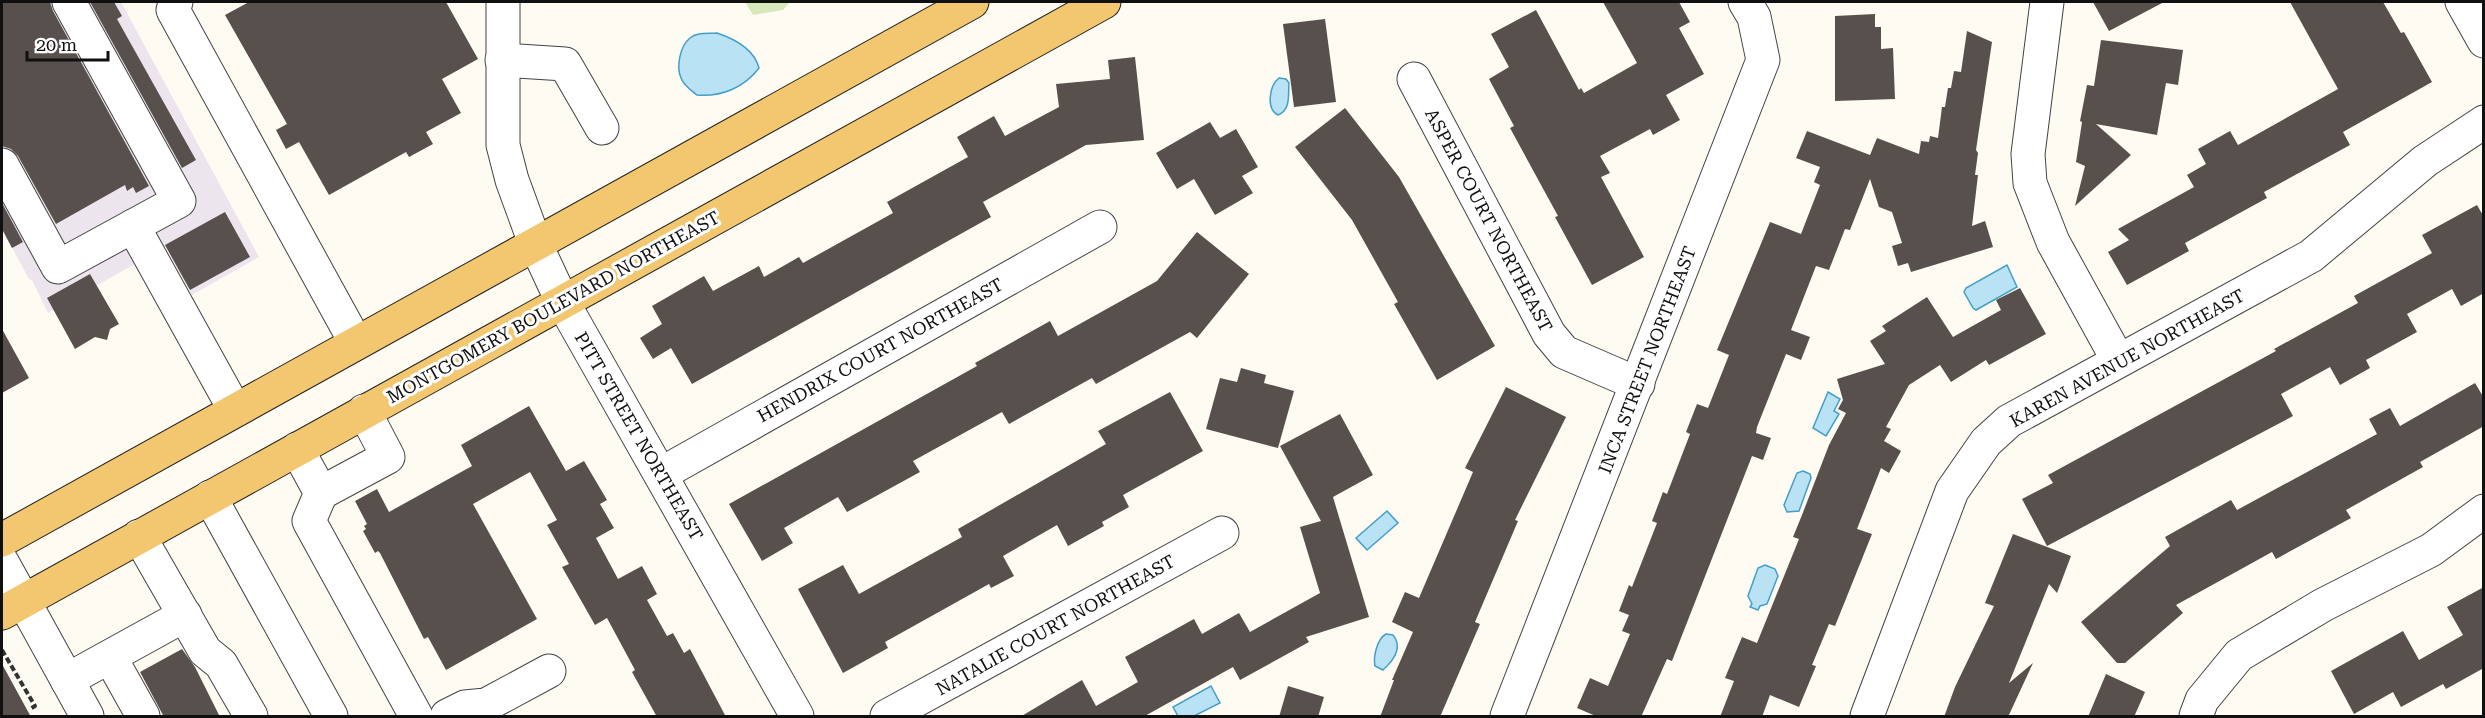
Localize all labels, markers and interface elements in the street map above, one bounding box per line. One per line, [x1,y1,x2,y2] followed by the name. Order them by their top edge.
[27,24,108,62] scale bar
[36,34,77,55] text: 20 m
[1421,105,1557,335] street label: ASPER COURT NORTHEAST
[383,206,723,408] street label: MONTGOMERY BOULEVARD NORTHEAST
[1594,243,1700,477] street label: INCA STREET NORTHEAST
[753,273,1007,427] street label: HENDRIX COURT NORTHEAST
[2006,285,2248,431] street label: KAREN AVENUE NORTHEAST
[571,328,707,544] street label: PITT STREET NORTHEAST
[932,550,1178,700] street label: NATALIE COURT NORTHEAST

